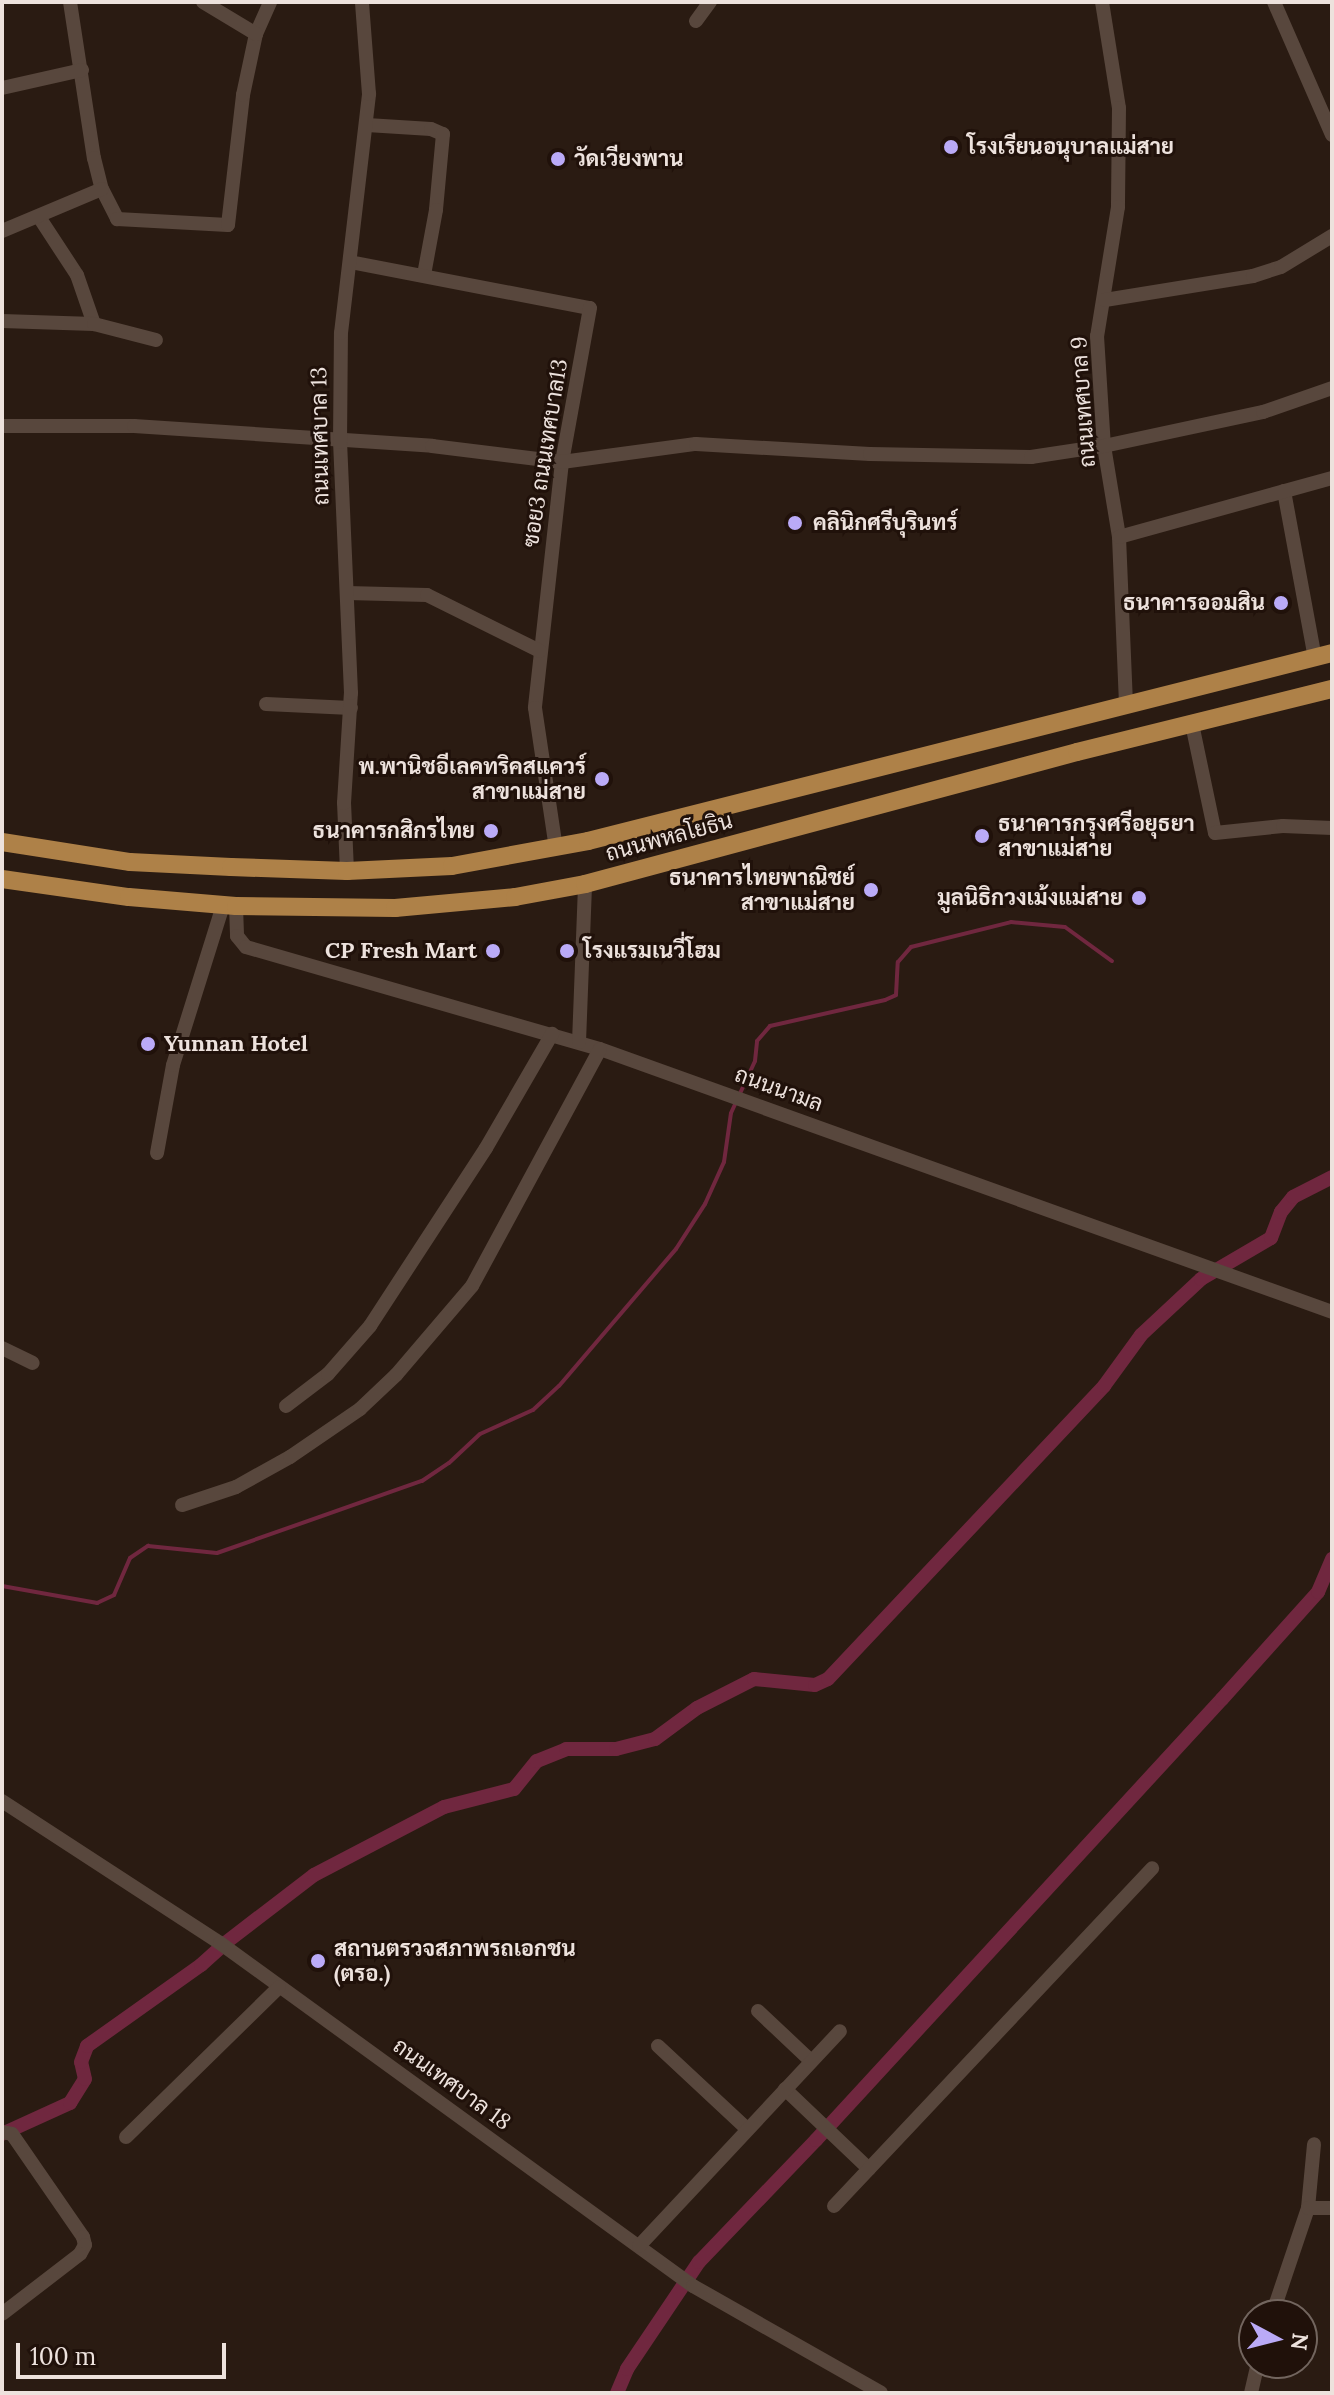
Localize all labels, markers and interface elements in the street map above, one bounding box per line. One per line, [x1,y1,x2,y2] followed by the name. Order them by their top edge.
[967,134,1174,160] place label: โรงเรียนอนุบาลแม่สาย
[942,138,960,156] marker: โรงเรียนอนุบาลแม่สาย
[574,146,684,172] place label: วัดเวียงพาน
[549,150,567,168] marker: วัดเวียงพาน
[1065,336,1101,468] street label: ถนนเทศบาล 9
[517,357,573,549] street label: ซอย3 ถนนเทศบาล13
[306,366,334,506] street label: ถนนเทศบาล 13
[813,510,957,536] place label: คลินิกศรีบุรินทร์
[784,512,806,534] marker: คลินิกศรีบุรินทร์
[1123,590,1265,616] place label: ธนาคารออมสิน
[1272,594,1290,612] marker: ธนาคารออมสิน
[358,753,586,804] place label: พ.พานิชอีเลคทริคสแควร์ สาขาแม่สาย
[593,770,611,788] marker: พ.พานิชอีเลคทริคสแควร์ สาขาแม่สาย
[603,807,735,867] street label: ถนนพหลโยธิน
[998,810,1195,862] place label: ธนาคารกรุงศรีอยุธยา สาขาแม่สาย
[313,818,475,844] place label: ธนาคารกสิกรไทย
[482,822,500,840] marker: ธนาคารกสิกรไทย
[973,827,991,845] marker: ธนาคารกรุงศรีอยุธยา สาขาแม่สาย
[669,864,855,916] place label: ธนาคารไทยพาณิชย์ สาขาแม่สาย
[862,881,880,899] marker: ธนาคารไทยพาณิชย์ สาขาแม่สาย
[937,885,1123,911] place label: มูลนิธิกวงเม้งแม่สาย
[1130,889,1148,907] marker: มูลนิธิกวงเม้งแม่สาย
[325,938,477,964] place label: CP Fresh Mart
[583,938,721,964] place label: โรงแรมเนวี่โฮม
[484,942,502,960] marker: CP Fresh Mart
[558,942,576,960] marker: โรงแรมเนวี่โฮม
[164,1031,308,1057] place label: Yunnan Hotel
[139,1035,157,1053] marker: Yunnan Hotel
[731,1061,827,1117] street label: ถนนนามล
[334,1935,576,1986] place label: สถานตรวจสภาพรถเอกชน (ตรอ.)
[309,1952,327,1970] marker: สถานตรวจสภาพรถเอกชน (ตรอ.)
[388,2032,516,2136] street label: ถนนเทศบาล 18
[1238,2299,1318,2379] north arrow
[20,2327,230,2377] scale bar
[1285,2332,1315,2352] text: N
[30,2341,96,2372] text: 100 m

